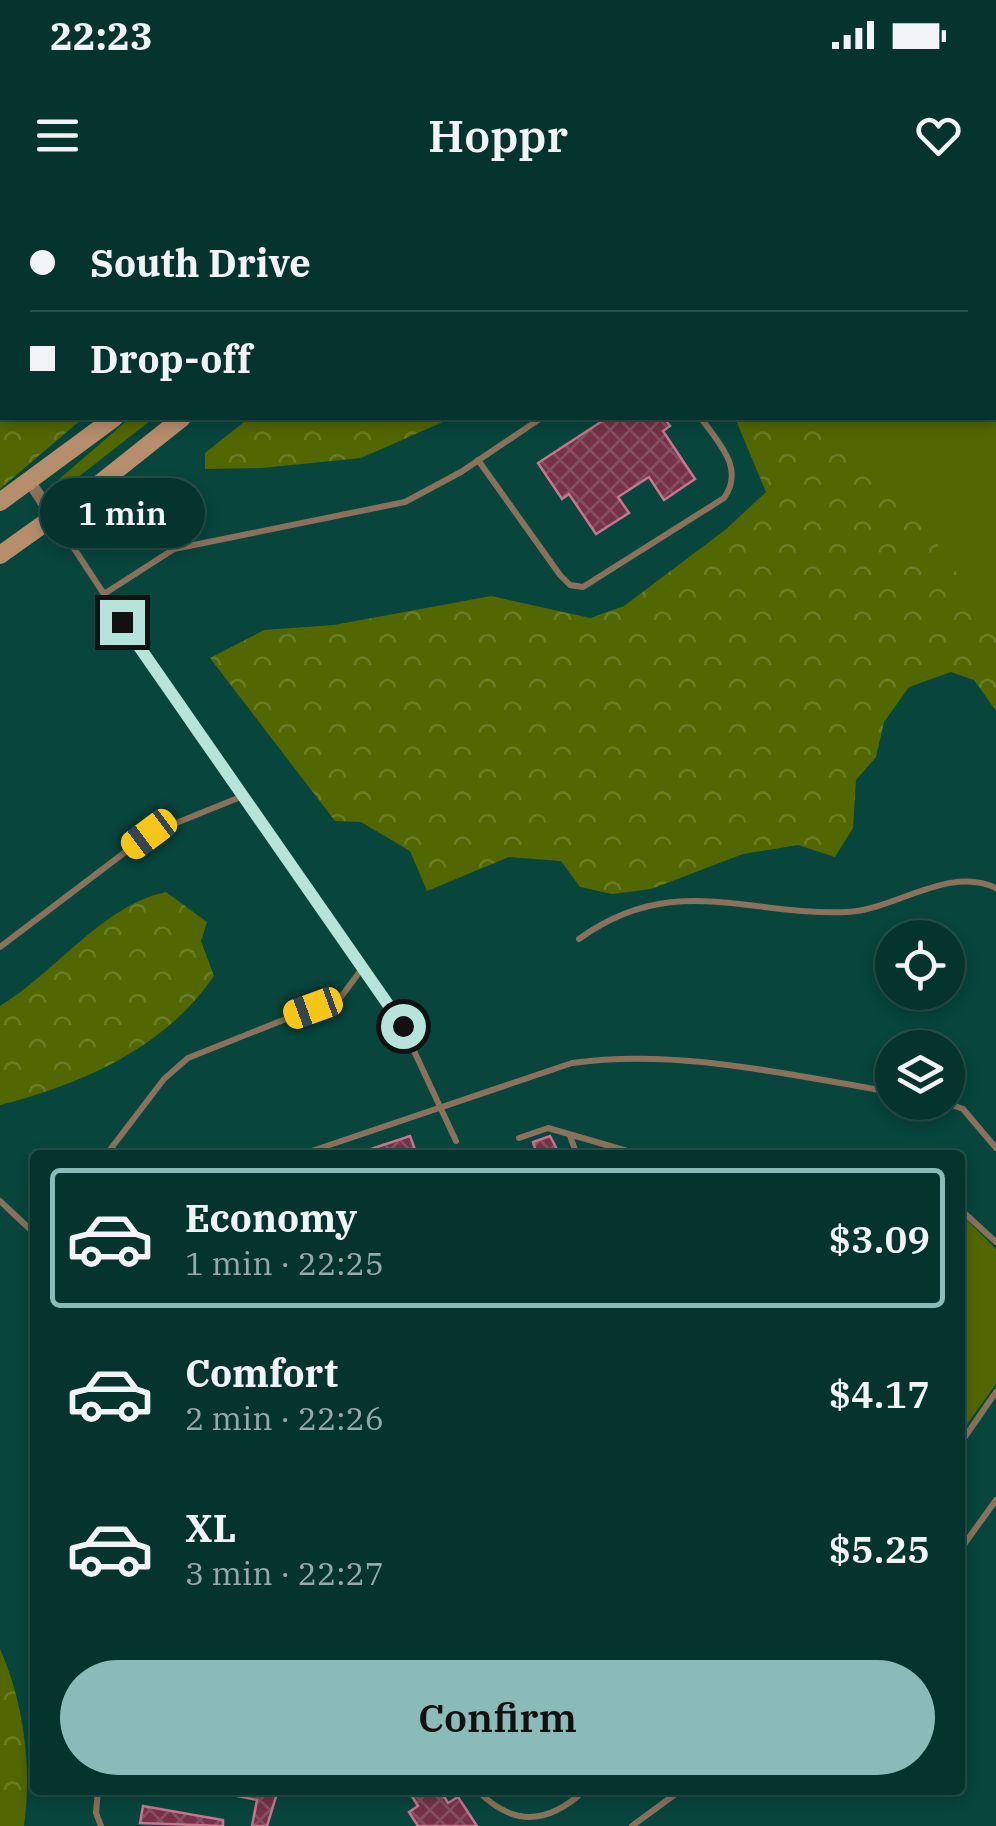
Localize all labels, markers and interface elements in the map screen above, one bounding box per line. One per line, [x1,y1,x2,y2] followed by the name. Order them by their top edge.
[50,11,153,60] text: 22:23
[428,106,568,164] text: Hoppr
[30,108,85,163] icon: menu
[911,108,966,163] icon: heart
[90,238,311,287] text: South Drive
[90,334,252,383] text: Drop-off
[39,477,204,547] callout: 1 min
[78,492,167,534] text: 1 min
[100,600,145,645] route end
[116,804,182,864] car
[875,920,965,1120] map controls
[875,920,965,1010] button: locate
[280,984,346,1032] car
[381,1004,426,1049] route start
[875,1030,965,1120] button: layers
[65,1193,155,1283] icon: car
[185,1193,357,1242] text: Economy
[828,1214,930,1263] text: $3.09
[185,1242,384,1284] text: 1 min · 22:25
[65,1348,155,1438] icon: car
[185,1348,338,1397] text: Comfort
[828,1369,930,1418] text: $4.17
[185,1397,384,1439] text: 2 min · 22:26
[65,1503,155,1593] icon: car
[185,1503,236,1552] text: XL
[828,1524,930,1573] text: $5.25
[185,1552,384,1594] text: 3 min · 22:27
[60,1660,935,1775] button: Confirm

